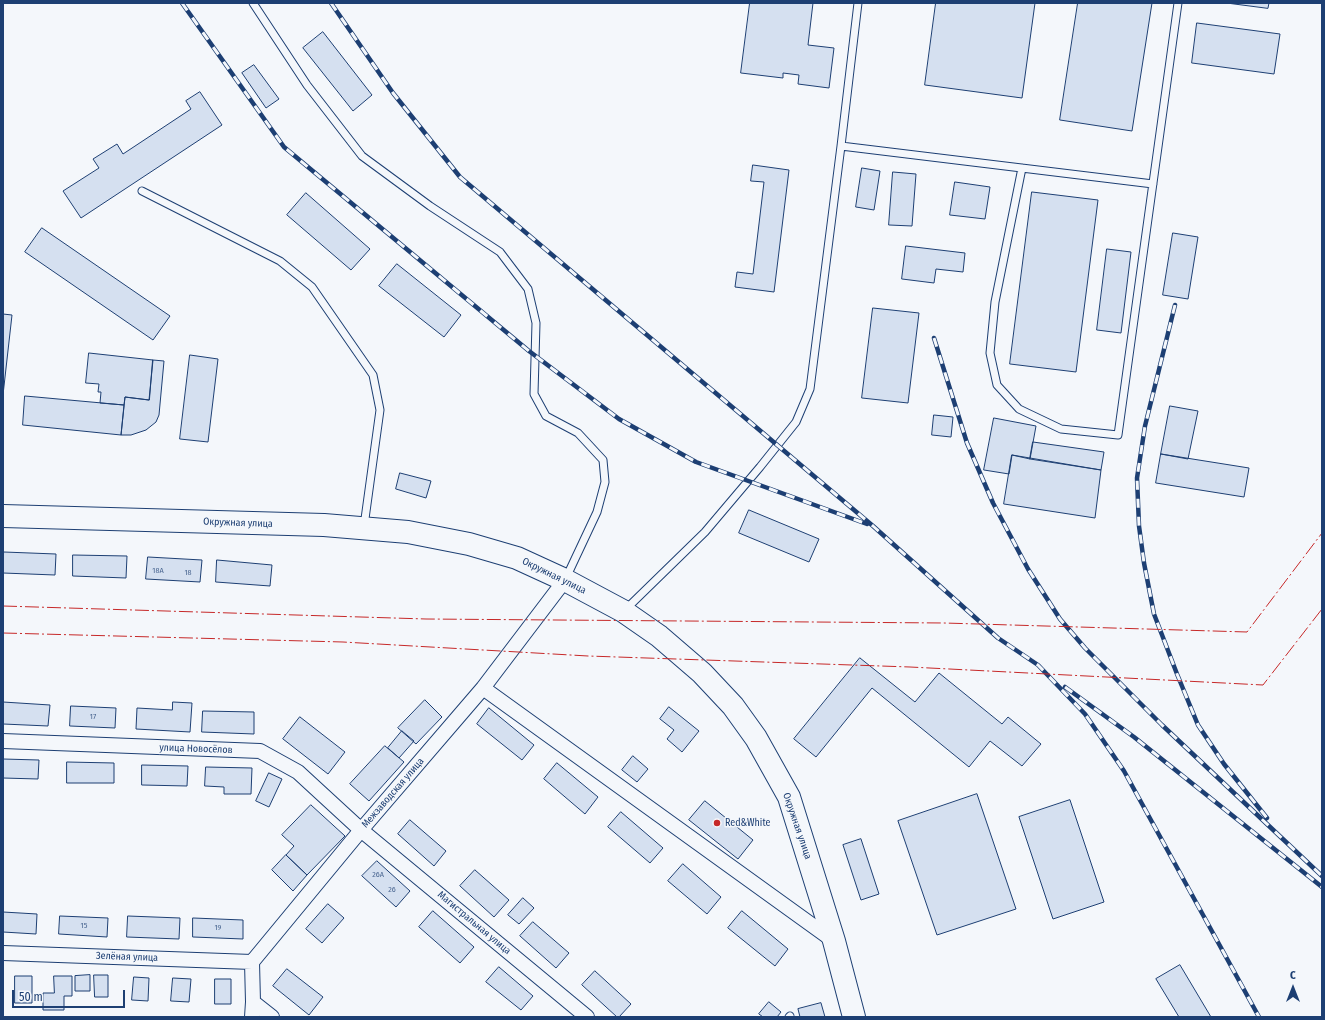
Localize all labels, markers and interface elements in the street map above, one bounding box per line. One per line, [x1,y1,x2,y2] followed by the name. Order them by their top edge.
[203,516,273,530] street label: Окружная улица
[520,555,588,597] street label: Окружная улица
[152,566,164,576] house number: 18А
[184,568,192,578] house number: 18
[90,712,96,722] house number: 17
[159,742,233,756] street label: улица Новосёлов
[359,756,427,830] street label: Межзаводская улица
[780,791,814,861] street label: Окружная улица
[725,817,770,829] place label: Red&White
[712,818,722,828] marker: Red&White
[372,870,384,880] house number: 26А
[388,885,396,895] house number: 26
[435,889,513,957] street label: Магистральная улица
[81,921,87,931] house number: 15
[214,923,222,933] house number: 19
[96,950,158,964] street label: Зелёная улица
[1273,968,1313,1008] north arrow
[1290,969,1296,982] text: С
[14,982,127,1008] scale bar
[19,990,43,1004] text: 50 m

